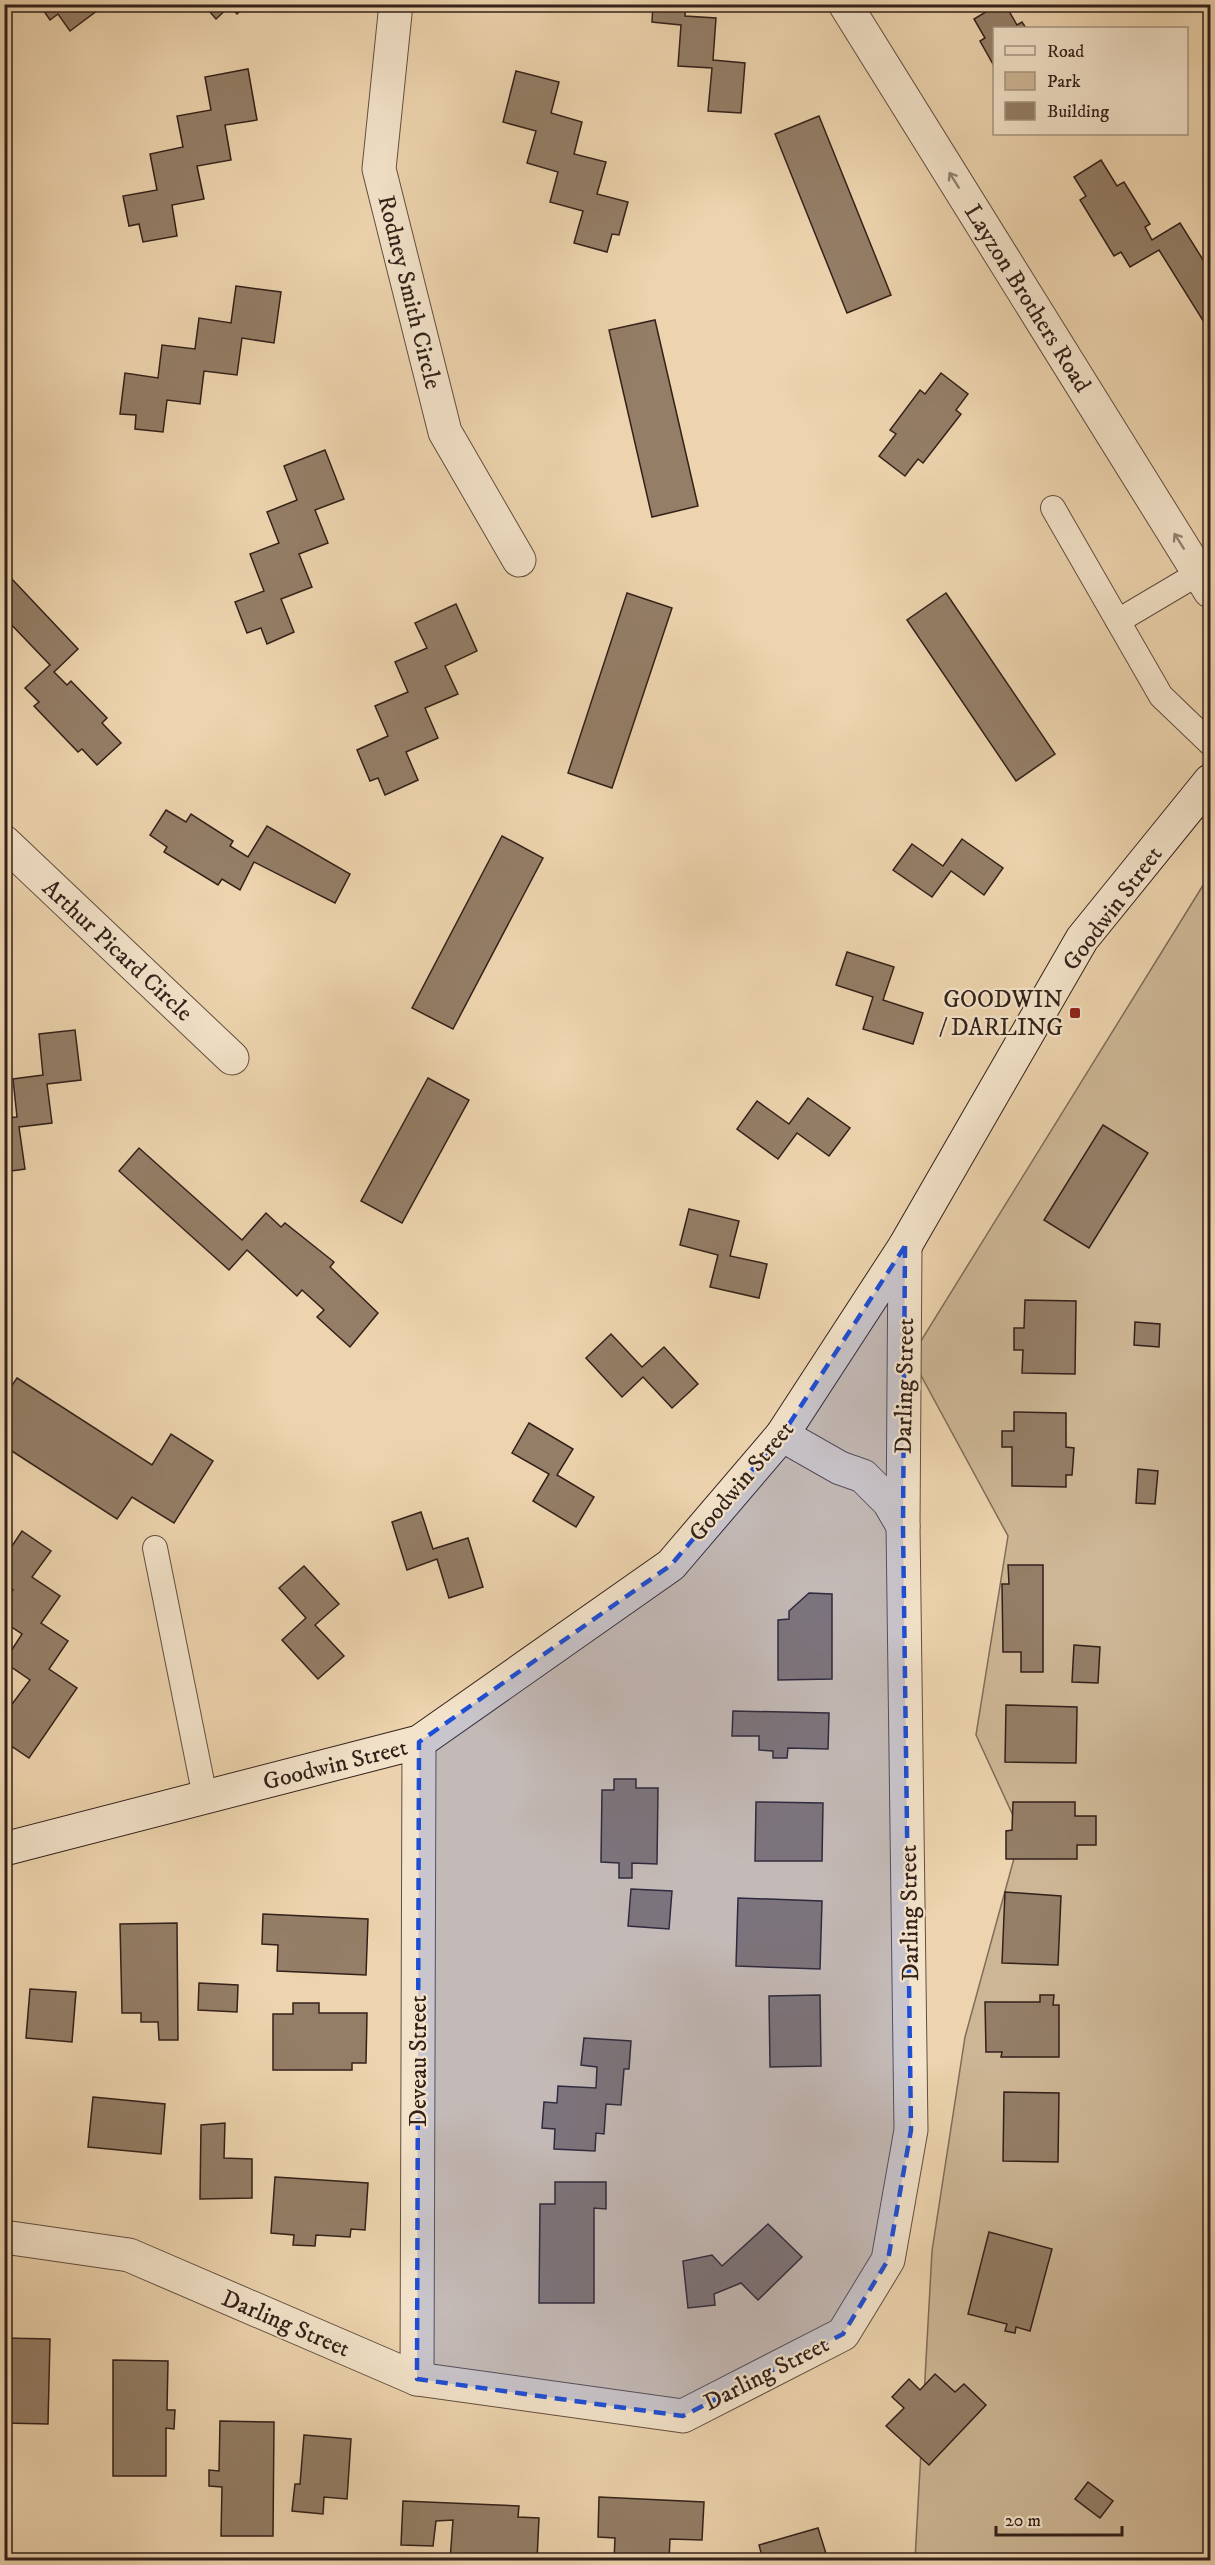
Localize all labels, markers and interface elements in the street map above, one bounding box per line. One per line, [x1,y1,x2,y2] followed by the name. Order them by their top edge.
[993,27,1188,135] legend
[1047,41,1084,63] text: Road
[1047,71,1081,93] text: Park
[1047,101,1109,123] text: Building
[948,172,960,189] one-way arrow
[370,192,448,392] street label: Rodney Smith Circle
[957,199,1097,398] street label: Layzon Brothers Road
[1173,533,1185,550] one-way arrow
[1056,840,1169,977] street label: Goodwin Street
[36,873,199,1028] street label: Arthur Picard Circle
[939,985,1063,1043] place label: GOODWIN / DARLING
[1068,1006,1082,1020] marker: GOODWIN / DARLING
[889,1317,921,1454] street label: Darling Street
[683,1415,801,1548] street label: Goodwin Street
[260,1732,411,1797] street label: Goodwin Street
[894,1844,926,1981] street label: Darling Street
[404,1995,434,2127] street label: Deveau Street
[217,2283,355,2364] street label: Darling Street
[699,2329,834,2418] street label: Darling Street
[996,2499,1122,2537] scale bar
[1005,2510,1041,2532] text: 20 m

